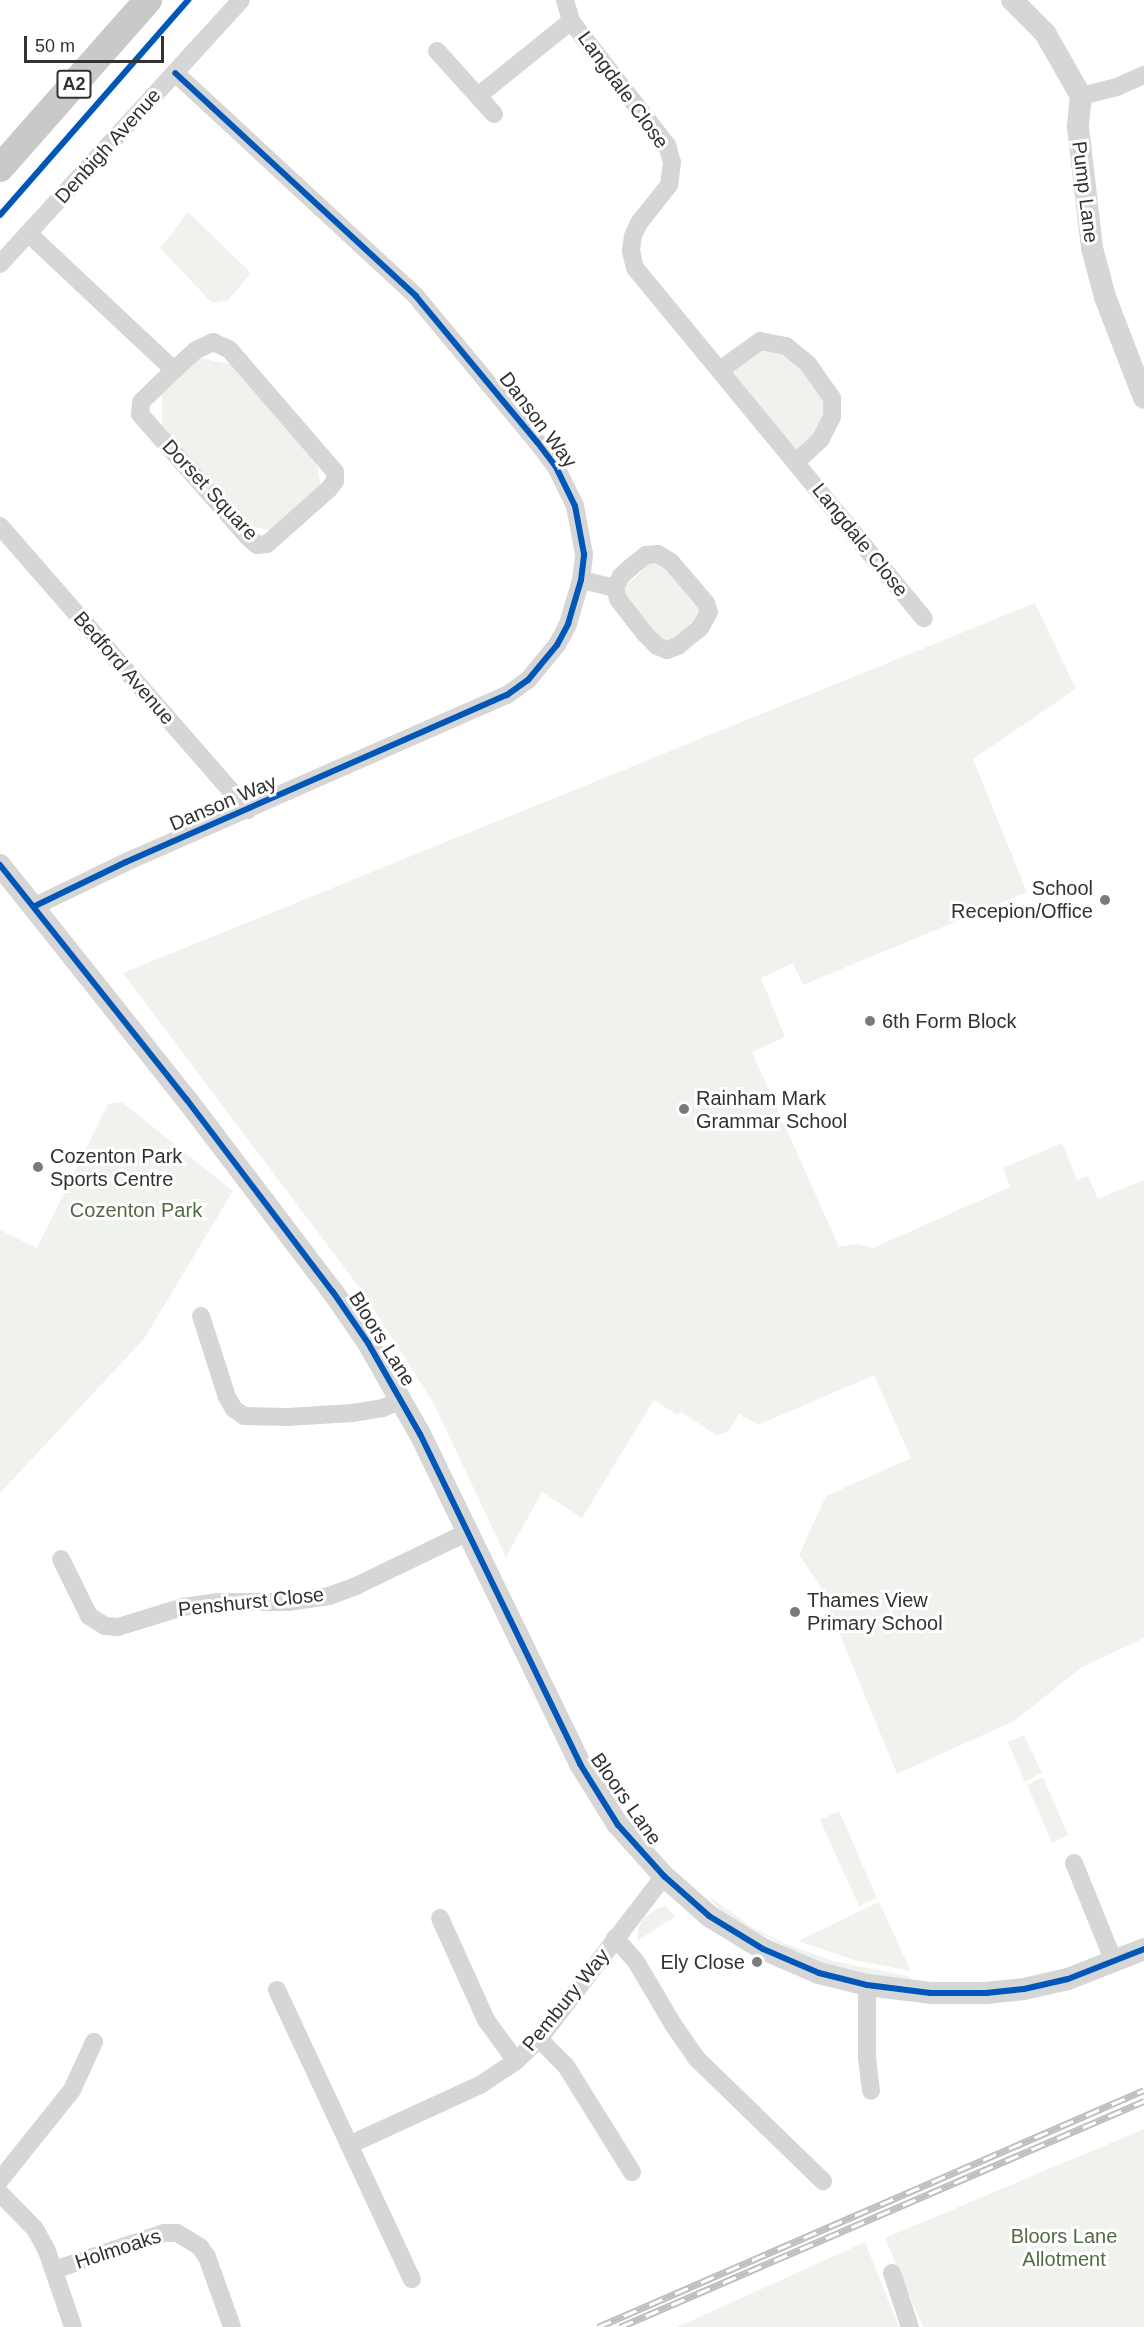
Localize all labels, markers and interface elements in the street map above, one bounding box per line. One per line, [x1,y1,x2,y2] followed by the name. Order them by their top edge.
[27,24,166,62] scale bar
[572,27,674,153] street label: Langdale Close
[35,36,75,56] text: 50 m
[56,69,92,99] road number: A2
[50,83,166,209] street label: Denbigh Avenue
[1067,140,1103,244] street label: Pump Lane
[494,367,582,473] street label: Danson Way
[157,435,263,545] street label: Dorset Square
[807,478,913,602] street label: Langdale Close
[68,606,180,730] street label: Bedford Avenue
[166,770,280,836] street label: Danson Way
[951,876,1093,923] place label: School Recepion/Office
[1098,893,1112,907] marker: School Recepion/Office
[882,1009,1016,1033] place label: 6th Form Block
[863,1014,877,1028] marker: 6th Form Block
[696,1086,847,1133] place label: Rainham Mark Grammar School
[677,1102,691,1116] marker: Rainham Mark Grammar School
[50,1144,182,1191] place label: Cozenton Park Sports Centre
[31,1160,45,1174] marker: Cozenton Park Sports Centre
[70,1198,202,1222] park label: Cozenton Park
[344,1287,420,1391] street label: Bloors Lane
[177,1582,325,1622] street label: Penshurst Close
[807,1588,943,1635] place label: Thames View Primary School
[788,1605,802,1619] marker: Thames View Primary School
[586,1748,666,1850] street label: Bloors Lane
[517,1944,615,2056] street label: Pembury Way
[661,1950,745,1974] place label: Ely Close
[750,1955,764,1969] marker: Ely Close
[72,2224,164,2274] street label: Holmoaks
[1011,2224,1117,2271] park label: Bloors Lane Allotment

